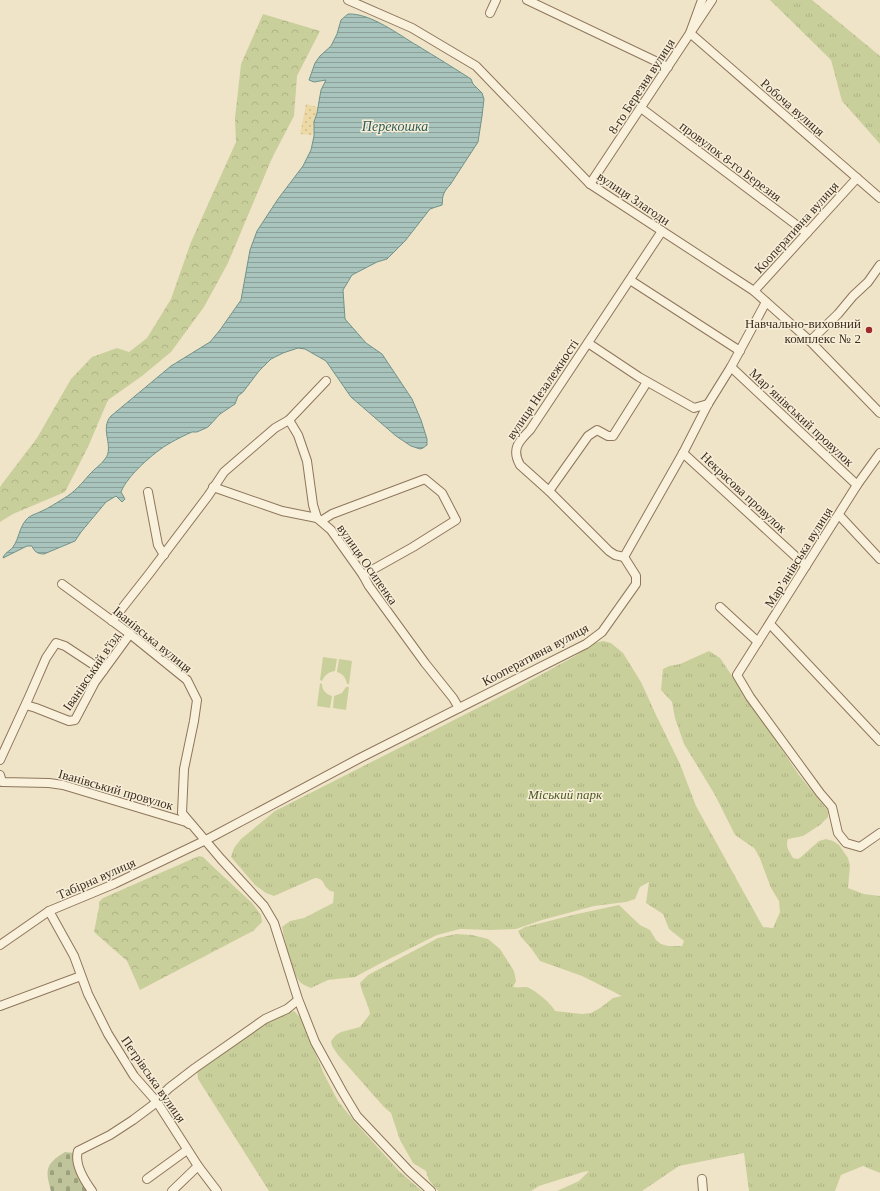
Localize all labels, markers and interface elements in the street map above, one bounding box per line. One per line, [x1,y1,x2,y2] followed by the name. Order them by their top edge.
[605,36,678,137] street label: 8-го Березня вулиця
[758,76,828,139] street label: Робоча вулиця
[677,118,785,205] street label: провулок 8-го Березня
[361,119,428,134] water label: Перекошка
[594,169,673,228] street label: вулиця Злагоди
[751,178,842,276] street label: Кооперативна вулиця
[745,316,861,346] place label: Навчально-виховний комплекс № 2
[864,325,874,335] marker: Навчально-виховний комплекс № 2
[503,336,582,442] street label: вулиця Незалежності
[747,365,857,470] street label: Мар’янівський провулок
[698,449,790,536] street label: Некрасова провулок
[761,504,835,610] street label: Мар’янівська вулиця
[334,521,401,608] street label: вулиця Осипенка
[110,603,195,676] street label: Іванівська вулиця
[479,620,591,689] street label: Кооперативна вулиця
[60,629,123,713] street label: Іванівський в'їзд
[57,766,176,813] street label: Іванівський провулок
[527,787,603,802] park label: Міський парк
[55,854,138,902] street label: Табірна вулиця
[118,1033,189,1125] street label: Петрівська вулиця

